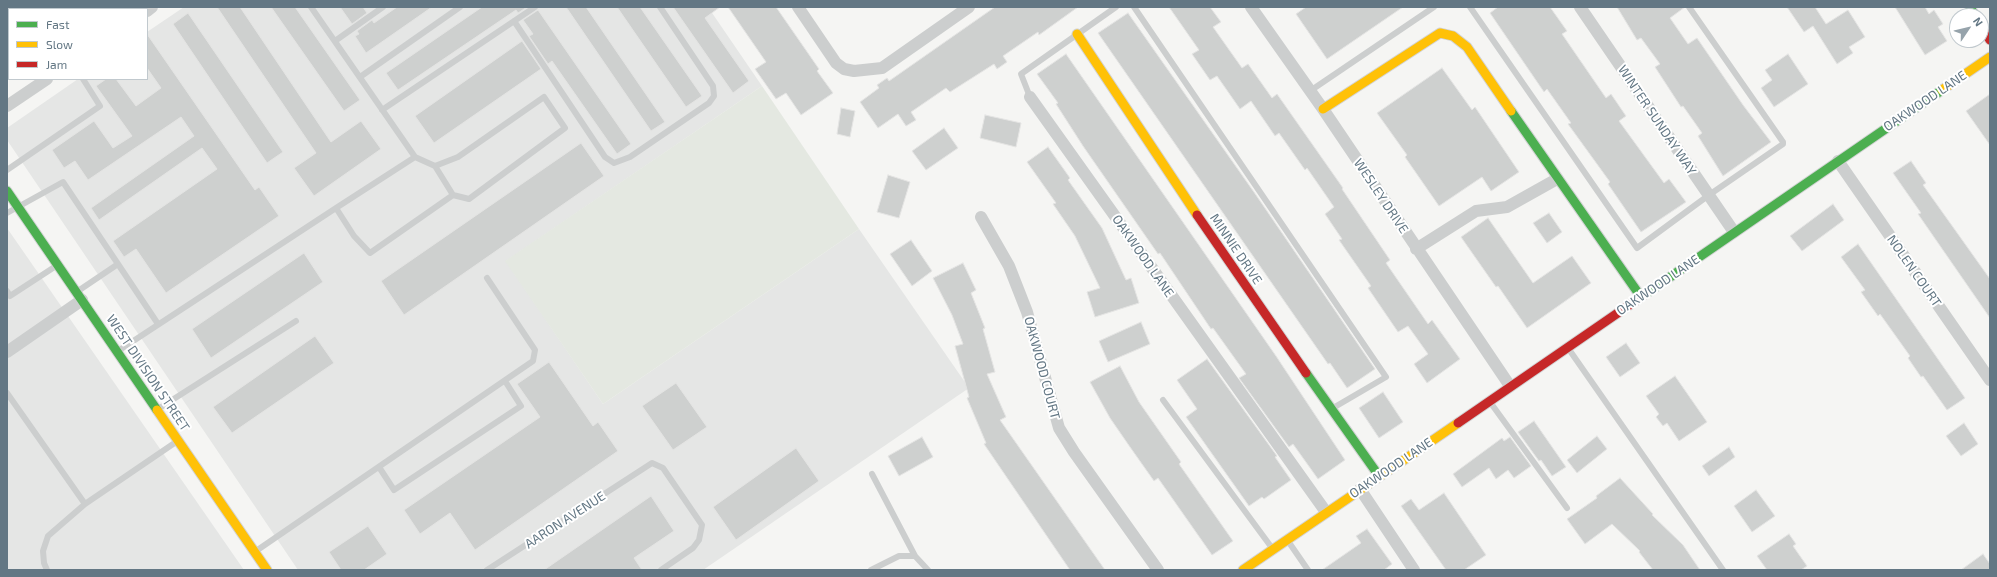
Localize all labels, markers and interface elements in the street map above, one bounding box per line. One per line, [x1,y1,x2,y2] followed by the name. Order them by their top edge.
[8,8,148,80] legend
[1949,8,1989,48] north arrow
[1971,14,1986,28] text: N
[46,17,69,31] text: Fast
[46,37,73,51] text: Slow
[46,57,67,71] text: Jam
[1615,62,1699,178] street label: WINTER SUNDAY WAY
[1880,67,1970,135] street label: OAKWOOD LANE
[1350,156,1412,236] street label: WESLEY DRIVE
[1207,211,1265,287] street label: MINNIE DRIVE
[1109,212,1177,300] street label: OAKWOOD LANE
[1884,232,1944,310] street label: NOLEN COURT
[1613,251,1703,319] street label: OAKWOOD LANE
[103,312,193,434] street label: WEST DIVISION STREET
[1021,315,1063,421] street label: OAKWOOD COURT
[1346,434,1436,502] street label: OAKWOOD LANE
[522,488,608,552] street label: AARON AVENUE

